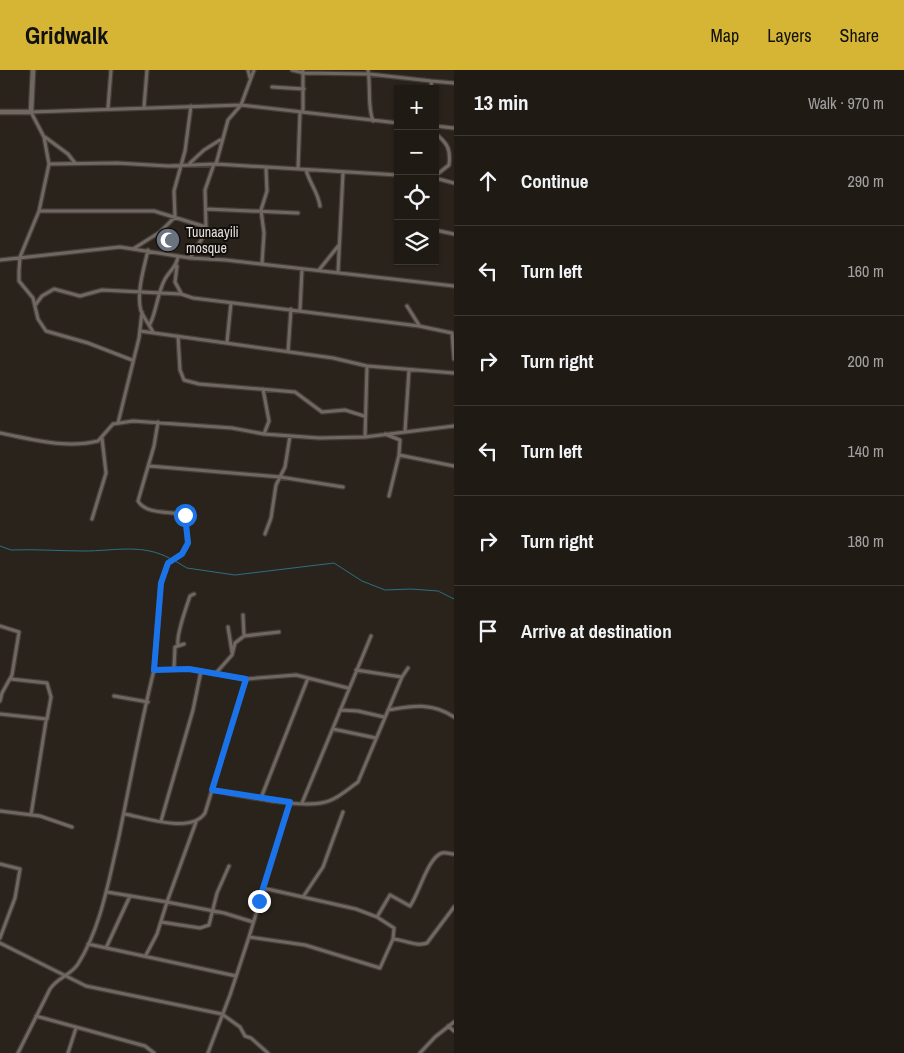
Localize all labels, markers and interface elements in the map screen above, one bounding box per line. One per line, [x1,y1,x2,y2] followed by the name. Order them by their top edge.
[25,19,108,51] text: Gridwalk
[711,23,739,48] text: Map
[767,23,812,48] text: Layers
[840,23,879,48] text: Share
[394,85,439,265] map controls
[394,85,439,130] button: +
[474,88,529,117] text: 13 min
[808,92,884,114] text: Walk · 970 m
[394,130,439,175] button: −
[474,167,502,195] icon: ahead
[521,168,589,194] text: Continue
[848,170,884,192] text: 290 m
[394,175,439,220] button: locate
[394,220,439,265] button: layers
[186,223,239,257] place label: Tuunaayili mosque
[155,227,181,253] mosque icon: Tuunaayili mosque
[474,257,502,285] icon: left
[521,258,582,284] text: Turn left
[848,260,884,282] text: 160 m
[474,347,502,375] icon: right
[521,348,593,374] text: Turn right
[848,350,884,372] text: 200 m
[474,437,502,465] icon: left
[521,438,582,464] text: Turn left
[848,440,884,462] text: 140 m
[174,504,197,527] route start
[474,527,502,555] icon: right
[521,528,593,554] text: Turn right
[848,530,884,552] text: 180 m
[474,617,502,645] icon: arrive
[521,618,672,644] text: Arrive at destination
[248,890,271,913] route end

